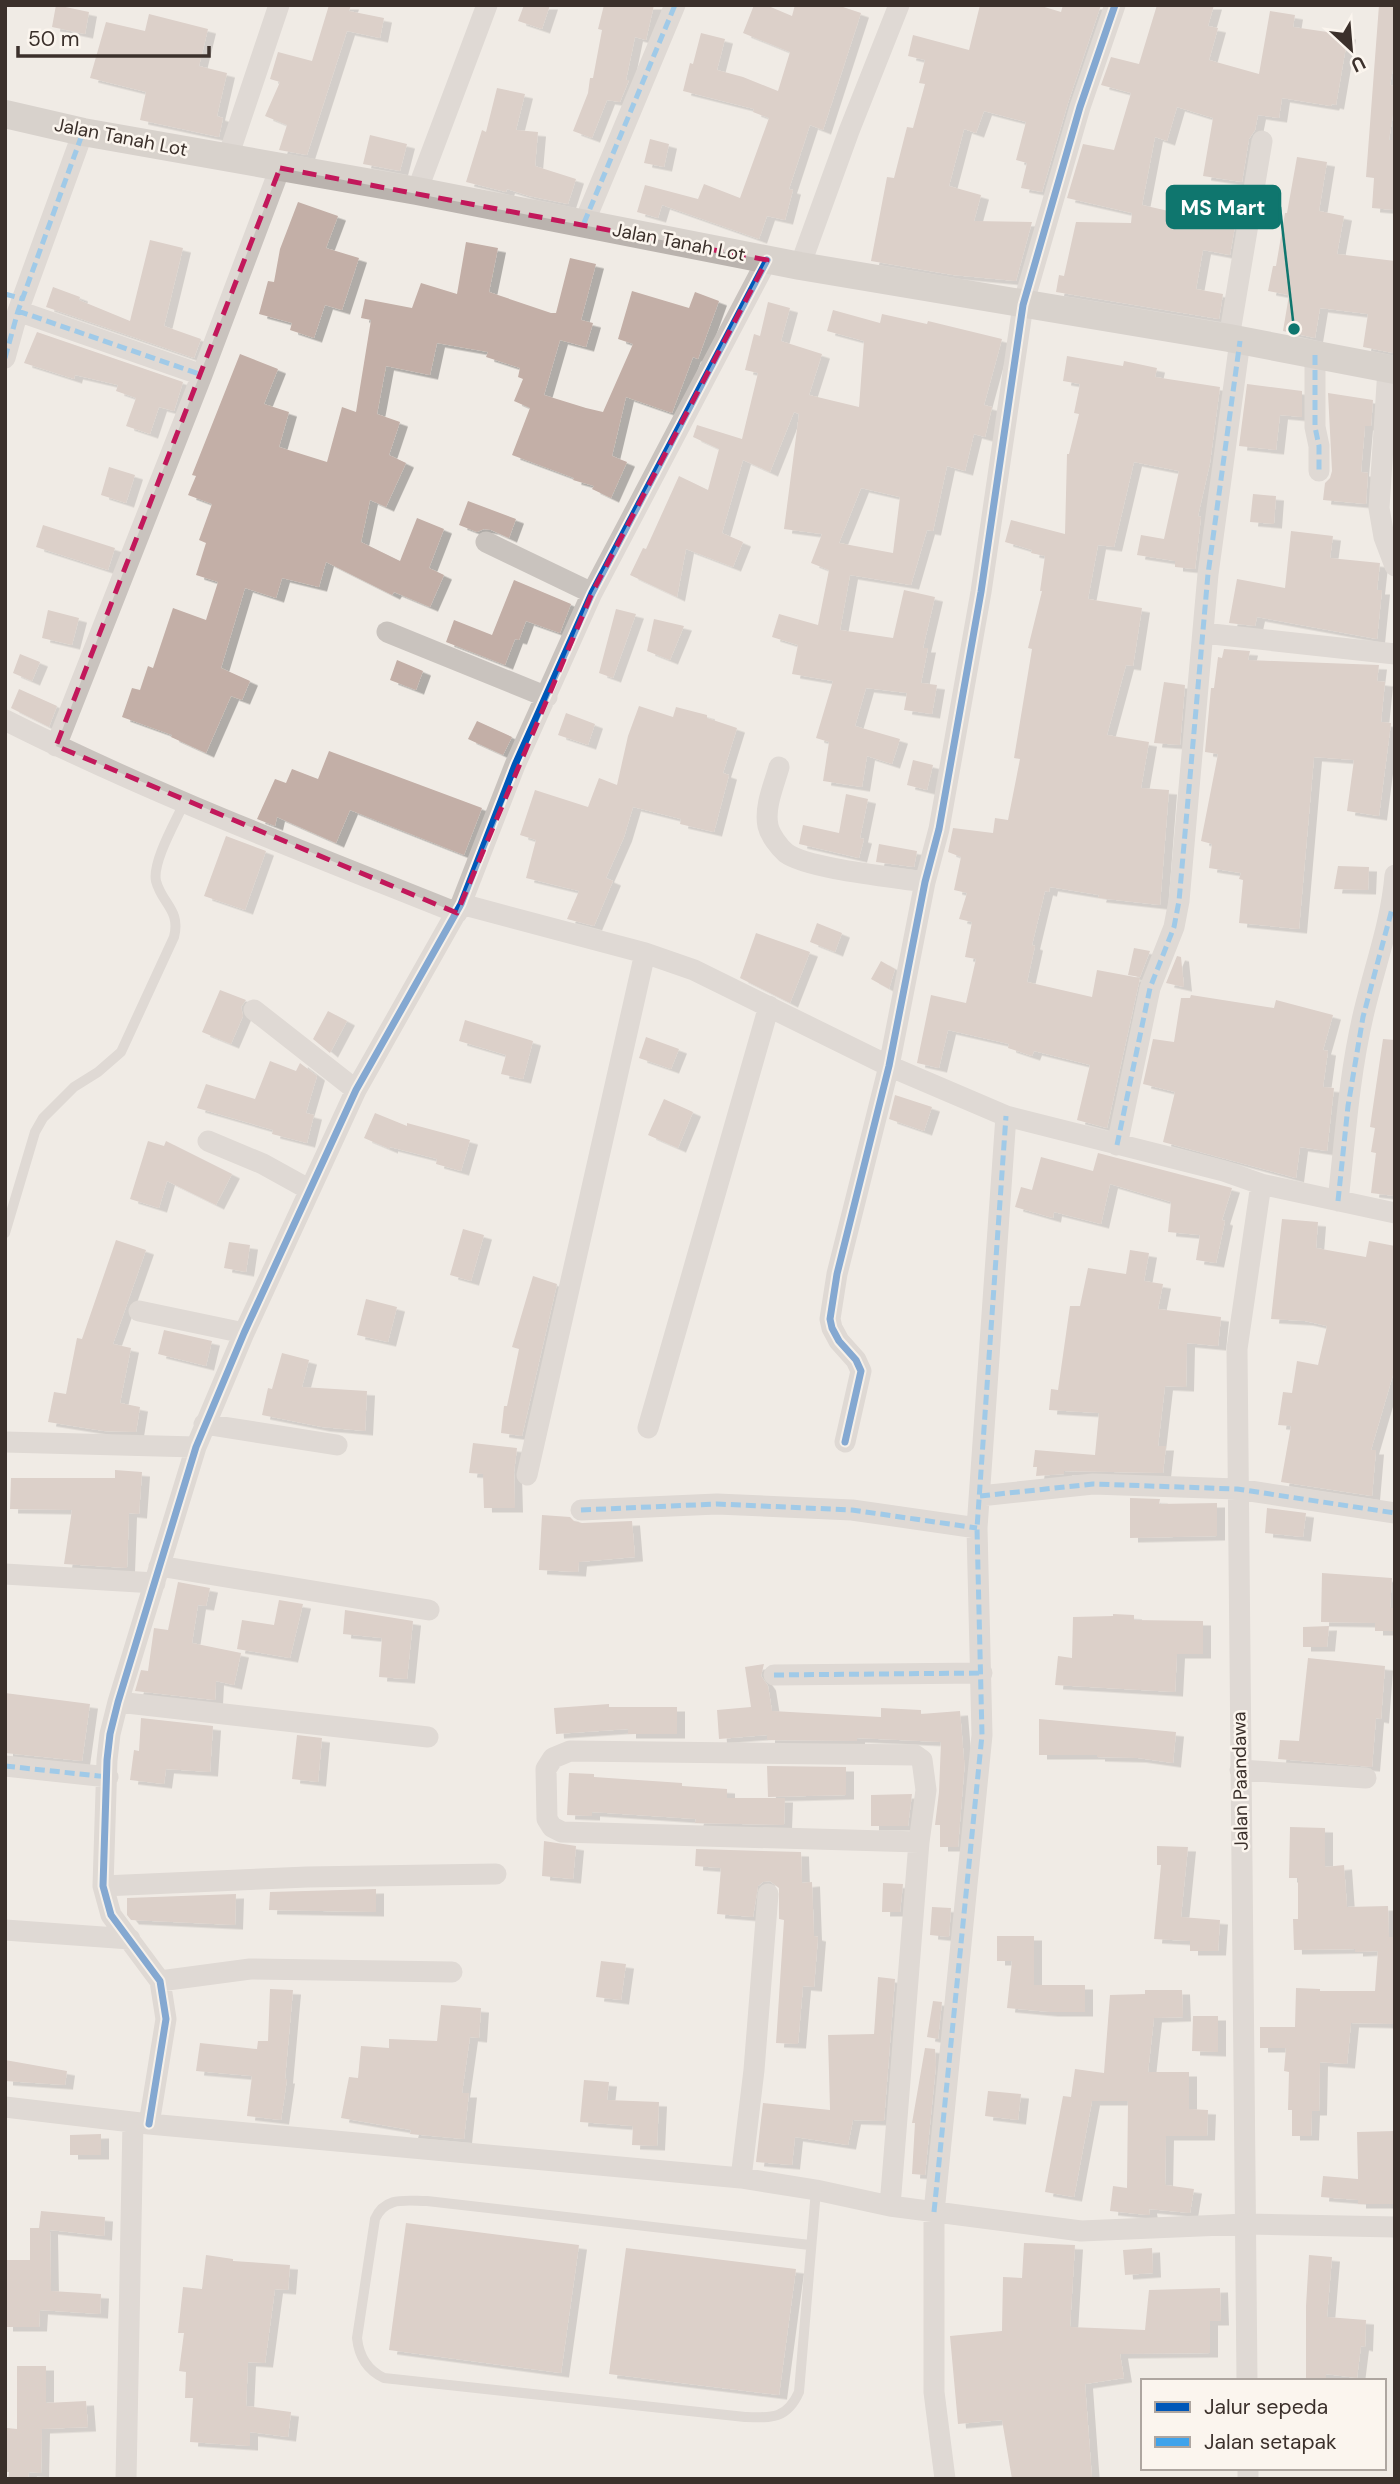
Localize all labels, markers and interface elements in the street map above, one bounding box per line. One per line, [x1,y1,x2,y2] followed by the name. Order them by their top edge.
[18,14,208,58] scale bar
[1316,14,1386,84] north arrow
[28,25,79,53] text: 50 m
[1347,50,1370,78] text: U
[52,112,190,162] street label: Jalan Tanah Lot
[1167,186,1280,228] callout: MS Mart
[1181,194,1265,222] text: MS Mart
[610,217,748,267] street label: Jalan Tanah Lot
[1226,1711,1254,1851] street label: Jalan Paandawa
[1141,2379,1386,2470] legend
[1204,2393,1328,2421] text: Jalur sepeda
[1204,2428,1337,2456] text: Jalan setapak

